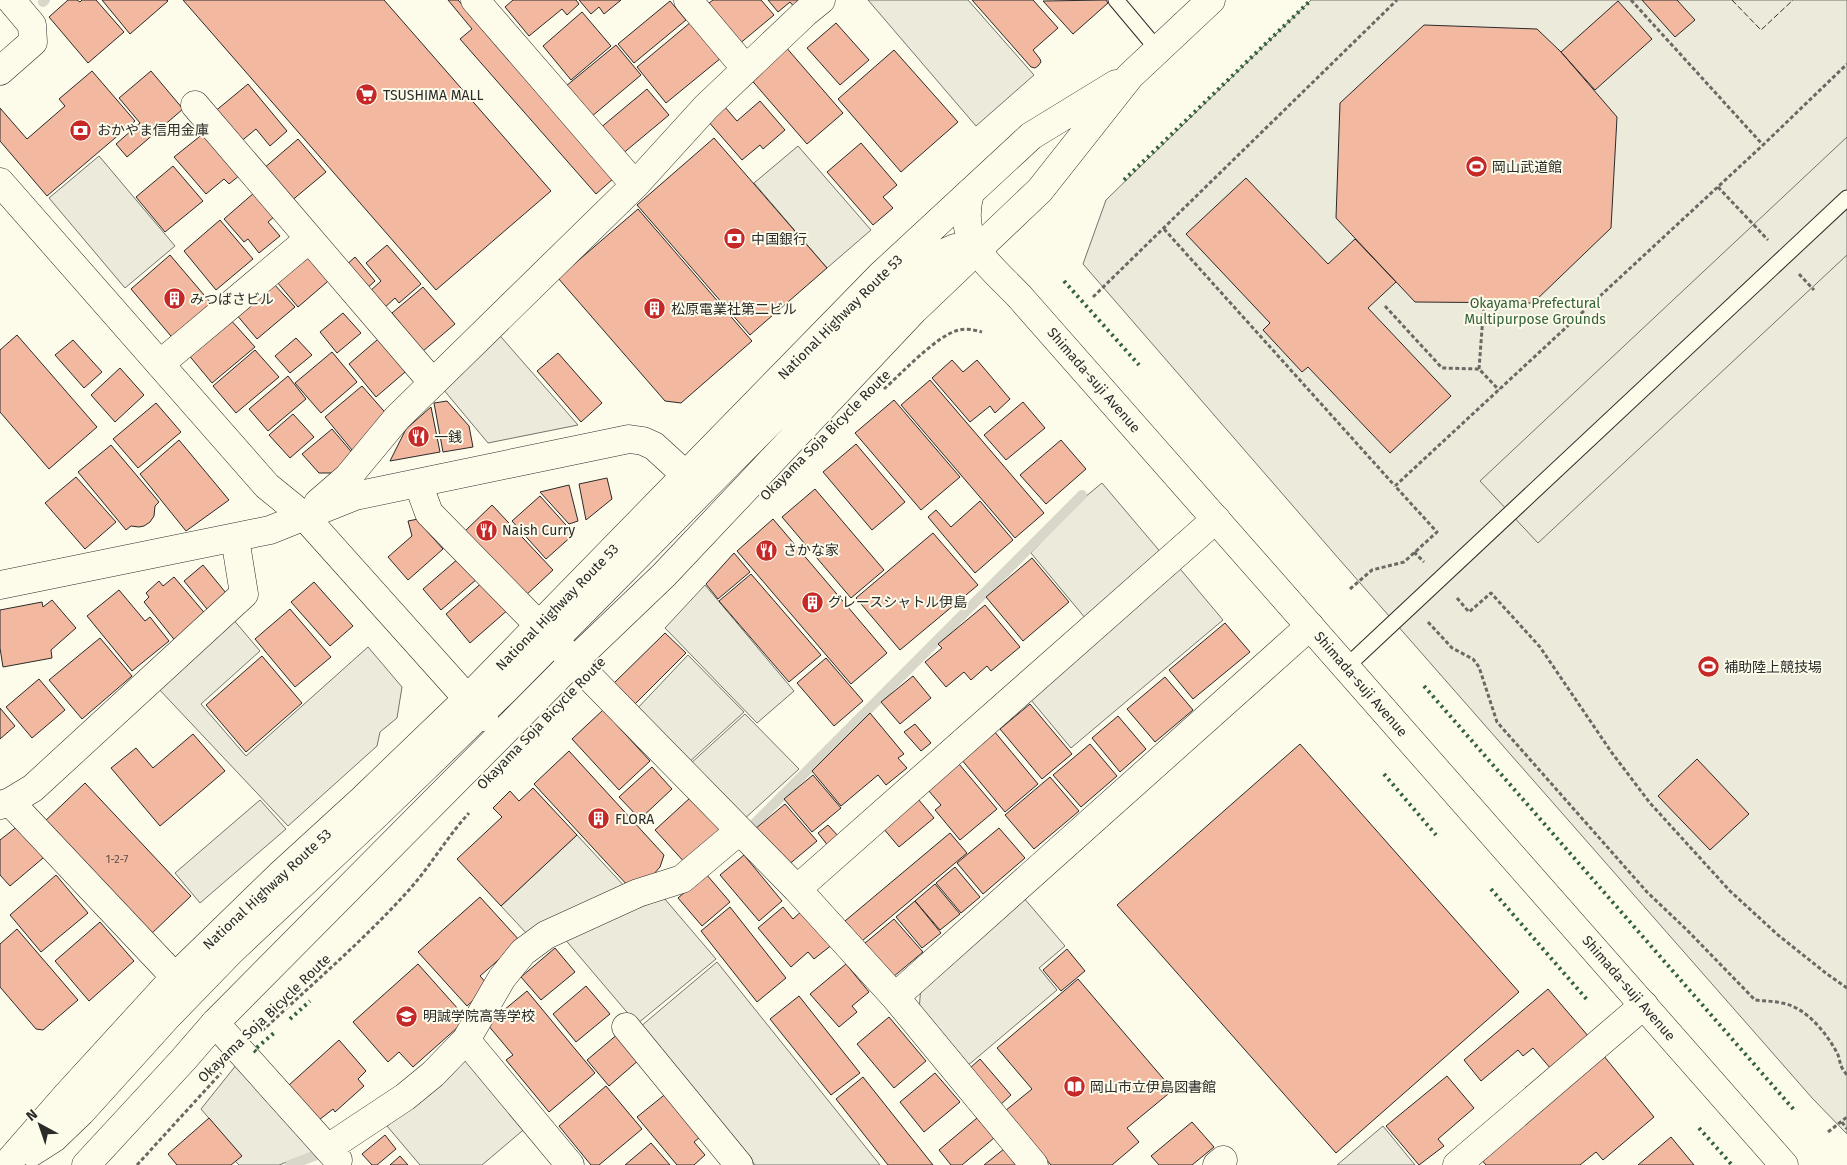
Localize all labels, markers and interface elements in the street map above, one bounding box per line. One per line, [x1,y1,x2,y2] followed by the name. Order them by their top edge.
[355,83,379,107] supermarket icon: TSUSHIMA MALL
[383,87,484,104] place label: TSUSHIMA MALL
[69,118,93,142] bank icon: おかやま信用金庫
[97,122,209,139] place label: おかやま信用金庫
[1464,155,1488,179] sports icon: 岡山武道館
[1492,159,1562,176] place label: 岡山武道館
[723,227,747,251] bank icon: 中国銀行
[751,231,807,248] place label: 中国銀行
[774,251,906,383] street label: National Highway Route 53
[162,287,186,311] building icon: みつばさビル
[190,291,274,308] place label: みつばさビル
[1464,295,1606,328] park label: Okayama Prefectural Multipurpose Grounds
[643,297,667,321] building icon: 松原電業社第二ビル
[671,301,797,318] place label: 松原電業社第二ビル
[1043,324,1144,436] street label: Shimada-suji Avenue
[756,366,894,504] street label: Okayama Soja Bicycle Route
[406,425,430,449] restaurant icon: 一銭
[434,429,462,446] place label: 一銭
[474,518,498,542] restaurant icon: Naish Curry
[502,522,575,539] place label: Naish Curry
[755,538,779,562] restaurant icon: さかな家
[492,541,622,674] street label: National Highway Route 53
[783,542,839,559] place label: さかな家
[800,590,824,614] building icon: グレースシャトル伊島
[828,594,967,611] place label: グレースシャトル伊島
[1310,628,1411,740] street label: Shimada-suji Avenue
[473,653,609,793] street label: Okayama Soja Bicycle Route
[1696,655,1720,679] sports icon: 補助陸上競技場
[1724,659,1822,676] place label: 補助陸上競技場
[587,807,611,831] building icon: FLORA
[615,811,654,828] place label: FLORA
[200,825,335,953] street label: National Highway Route 53
[106,853,128,866] house number: 1-2-7
[1578,932,1679,1044] street label: Shimada-suji Avenue
[194,950,334,1086] street label: Okayama Soja Bicycle Route
[395,1004,419,1028] school or university icon: 明誠学院高等学校
[423,1008,535,1025] place label: 明誠学院高等学校
[1062,1075,1086,1099] library icon: 岡山市立伊島図書館
[1090,1079,1216,1096] place label: 岡山市立伊島図書館
[15,1100,65,1150] north arrow
[23,1106,41,1125] text: N

